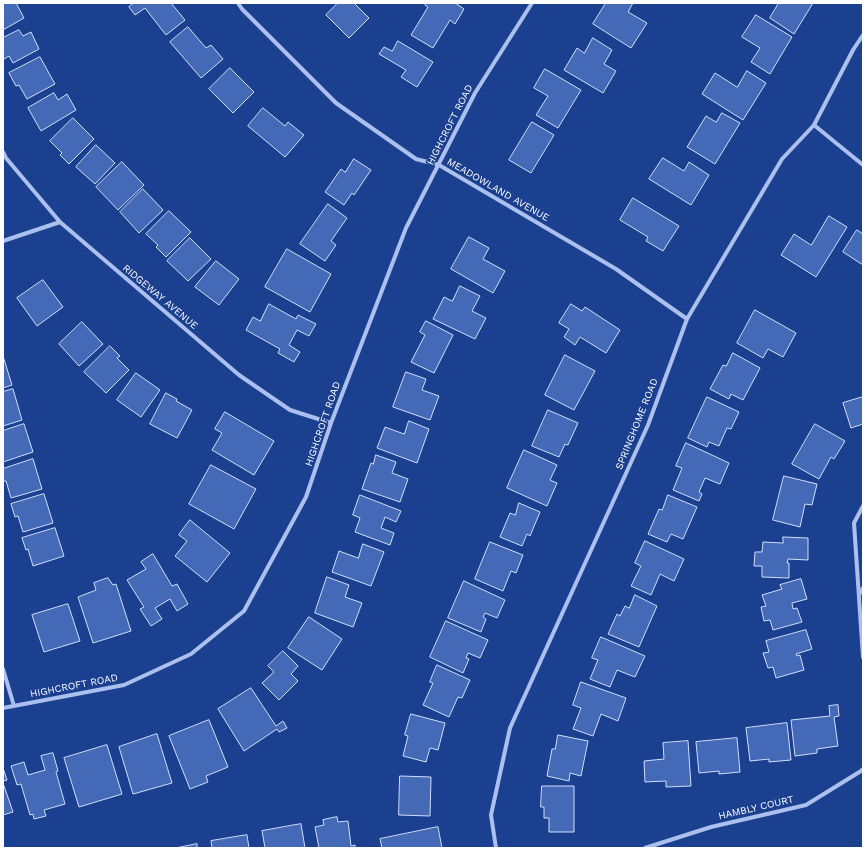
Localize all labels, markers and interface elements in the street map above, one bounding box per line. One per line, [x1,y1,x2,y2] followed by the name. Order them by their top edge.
[424,83,476,167] street label: HIGHCROFT ROAD
[445,156,551,224] street label: MEADOWLAND AVENUE
[120,262,200,332] street label: RIDGEWAY AVENUE
[613,377,661,471] street label: SPRINGHOME ROAD
[303,380,343,468] street label: HIGHCROFT ROAD
[29,672,119,700] street label: HIGHCROFT ROAD
[717,794,795,822] street label: HAMBLY COURT

